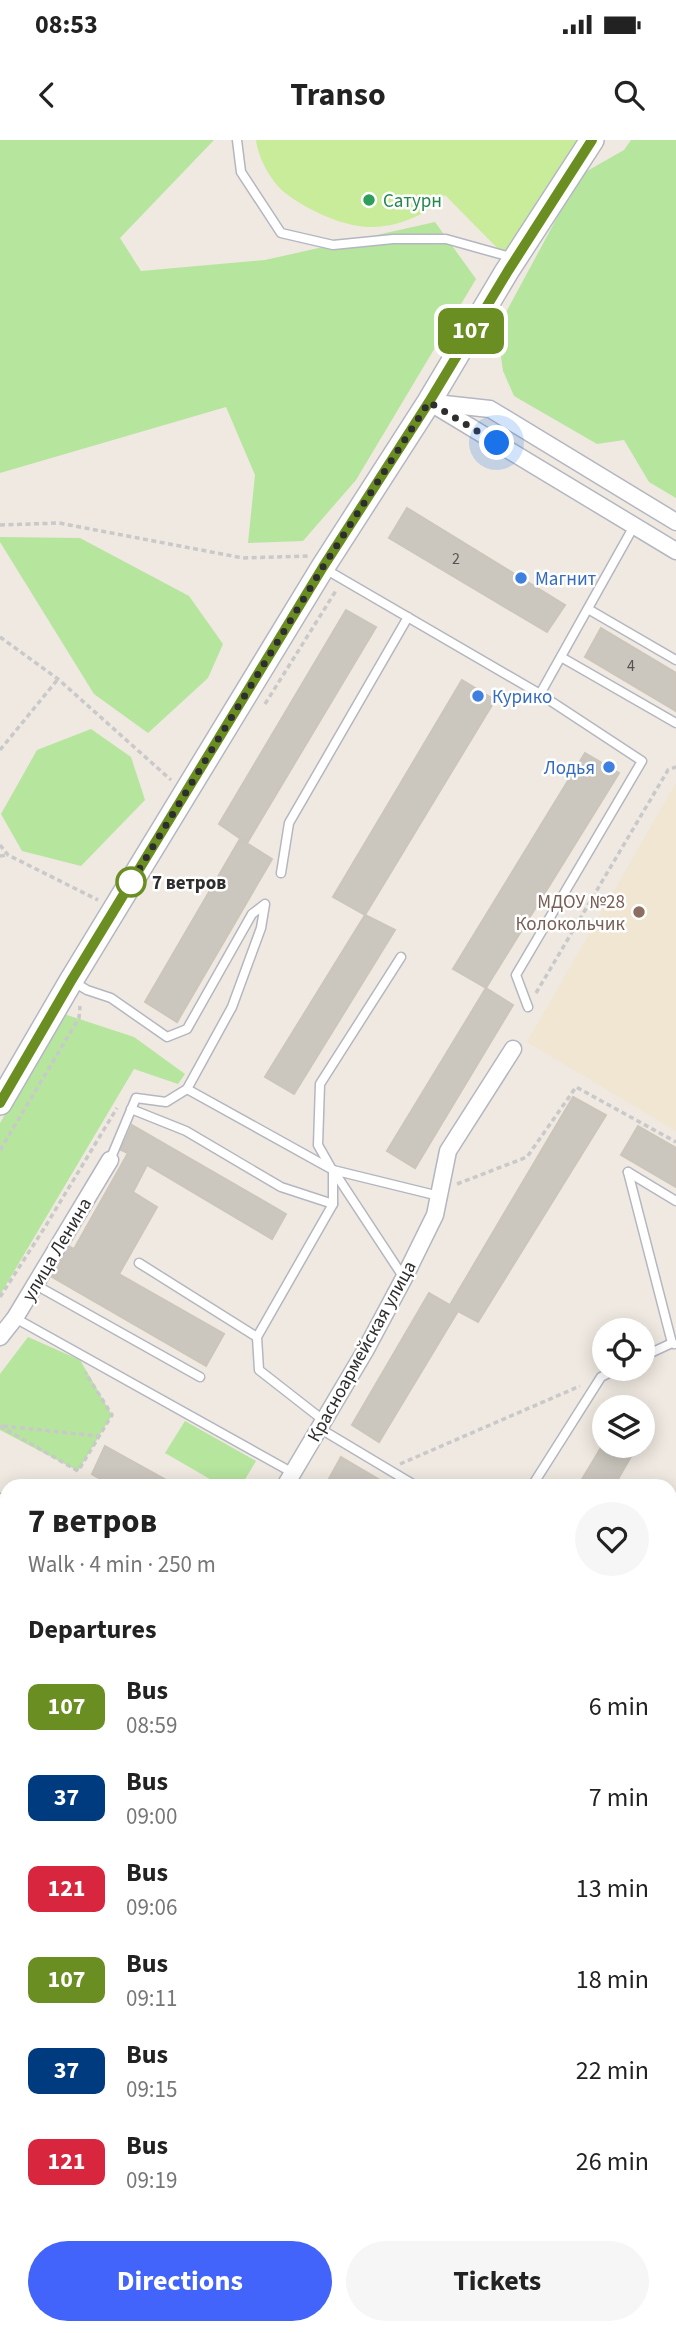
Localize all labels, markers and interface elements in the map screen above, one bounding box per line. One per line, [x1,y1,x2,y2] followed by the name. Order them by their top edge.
[35,6,98,43] text: 08:53
[290,72,386,118] text: Transo
[28,76,66,114] icon: back
[610,76,648,114] icon: search
[383,188,442,215] place label: Сатурн
[361,192,377,208] marker: Сатурн
[431,308,511,354] line badge: 107
[452,313,490,348] text: 107
[479,425,514,460] your location
[452,548,460,570] house number: 2
[535,566,597,593] place label: Магнит
[513,570,529,586] marker: Магнит
[627,655,635,677] house number: 4
[492,684,552,711] place label: Курико
[470,688,486,704] marker: Курико
[544,755,595,782] place label: Лодья
[601,759,617,775] marker: Лодья
[116,867,146,897] marker: 7 ветров
[152,870,226,897] place label: 7 ветров
[515,889,626,938] place label: МДОУ №28 Колокольчик
[631,904,647,920] marker: МДОУ №28 Колокольчик
[16,1193,99,1307] street label: улица Ленина
[301,1256,423,1447] street label: Красноармейская улица
[592,1318,655,1458] map controls
[592,1318,655,1381] button: locate
[592,1395,655,1458] button: layers
[28,1498,157,1545] text: 7 ветров
[575,1502,649,1576] button: heart
[28,1548,216,1581] text: Walk · 4 min · 250 m
[28,1611,156,1648] text: Departures
[126,1672,168,1709] text: Bus
[589,1688,649,1725] text: 6 min
[47,1689,86,1724] text: 107
[126,1709,177,1742] text: 08:59
[126,1763,168,1800] text: Bus
[589,1779,649,1816] text: 7 min
[54,1780,79,1815] text: 37
[126,1800,177,1833] text: 09:00
[126,1854,168,1891] text: Bus
[576,1870,649,1907] text: 13 min
[47,1871,86,1906] text: 121
[126,1891,177,1924] text: 09:06
[126,1945,168,1982] text: Bus
[576,1961,649,1998] text: 18 min
[47,1962,86,1997] text: 107
[126,1982,177,2015] text: 09:11
[126,2036,168,2073] text: Bus
[576,2052,649,2089] text: 22 min
[54,2053,79,2088] text: 37
[126,2073,177,2106] text: 09:15
[126,2127,168,2164] text: Bus
[576,2143,649,2180] text: 26 min
[47,2144,86,2179] text: 121
[126,2164,177,2197] text: 09:19
[28,2241,332,2321] button: Directions
[346,2241,649,2321] button: Tickets

